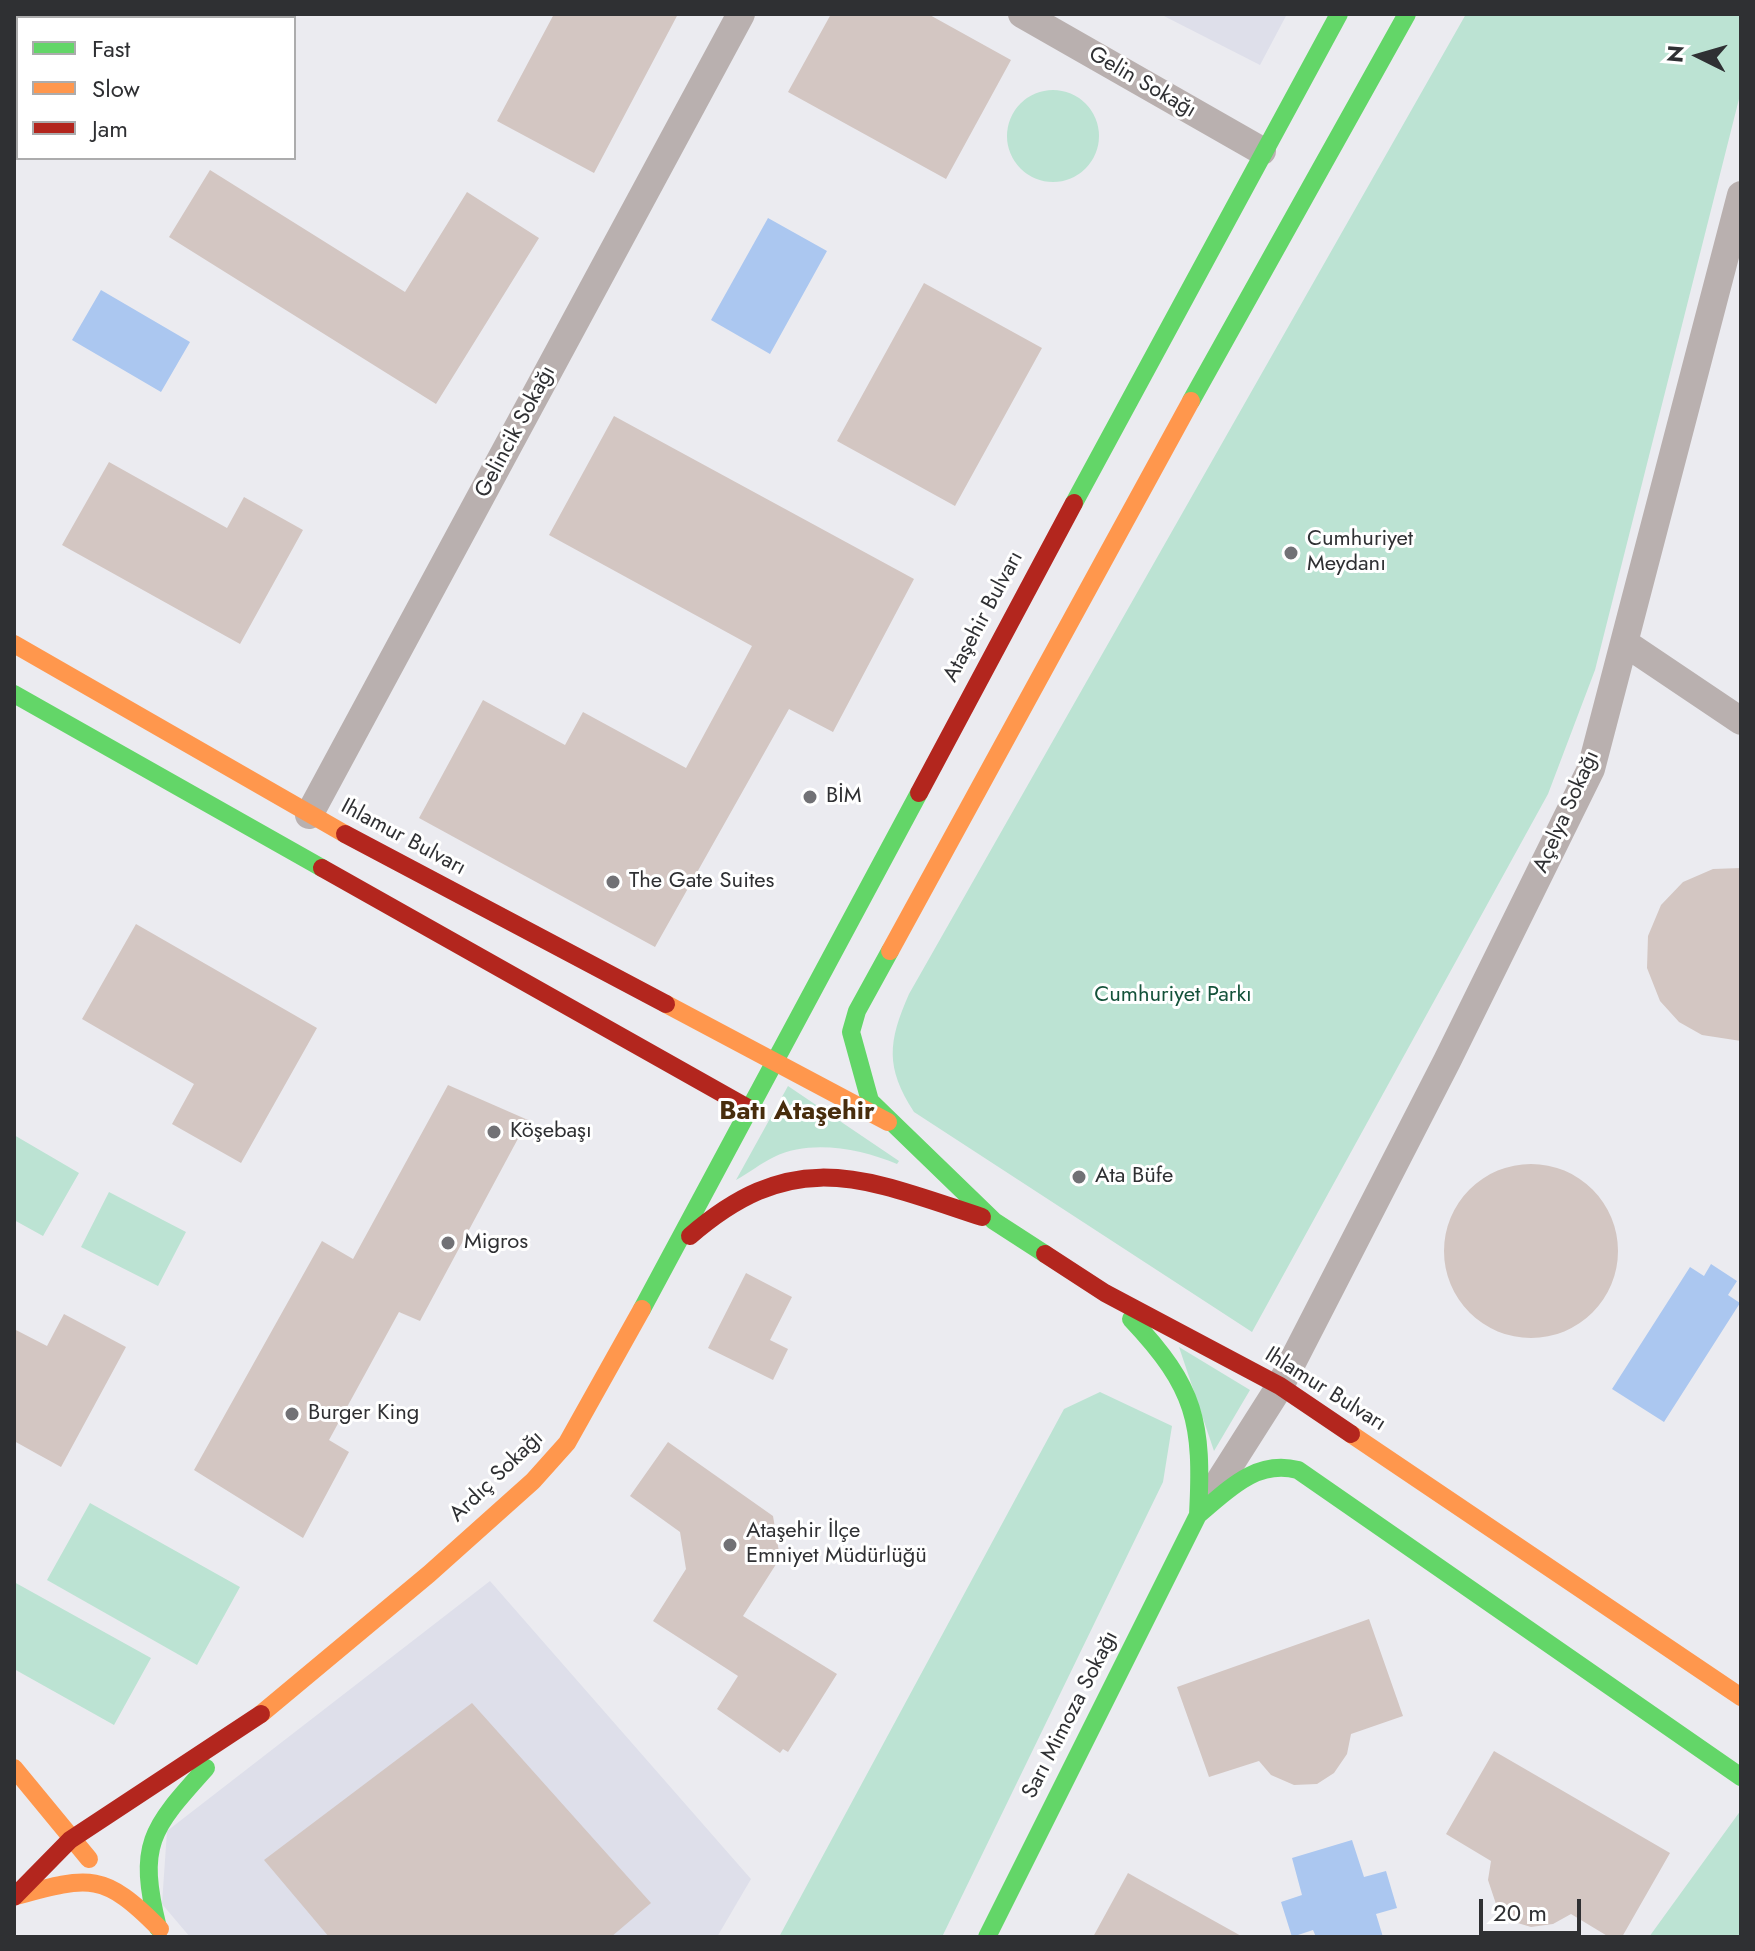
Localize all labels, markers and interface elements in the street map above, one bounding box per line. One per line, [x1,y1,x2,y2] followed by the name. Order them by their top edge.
[16,16,296,160] legend
[1659,16,1739,96] north arrow
[92,31,130,66] text: Fast
[1083,42,1201,124] street label: Gelin Sokağı
[1658,44,1692,64] text: N
[92,71,140,106] text: Slow
[92,111,128,146] text: Jam
[470,361,562,503] street label: Gelincik Sokağı
[1307,527,1413,578] place label: Cumhuriyet Meydanı
[1282,544,1300,562] marker: Cumhuriyet Meydanı
[938,547,1030,687] street label: Ataşehir Bulvarı
[1528,747,1606,877] street label: Açelya Sokağı
[826,784,861,810] place label: BİM
[801,788,819,806] marker: BİM
[336,794,470,882] street label: Ihlamur Bulvarı
[629,869,774,895] place label: The Gate Suites
[604,873,622,891] marker: The Gate Suites
[1094,983,1252,1009] park label: Cumhuriyet Parkı
[719,1097,875,1129] district label: Batı Ataşehir
[510,1119,592,1145] place label: Köşebaşı
[485,1123,503,1141] marker: Köşebaşı
[1095,1164,1173,1190] place label: Ata Büfe
[1070,1168,1088,1186] marker: Ata Büfe
[464,1230,528,1256] place label: Migros
[439,1234,457,1252] marker: Migros
[1260,1342,1390,1438] street label: Ihlamur Bulvarı
[308,1401,419,1427] place label: Burger King
[283,1405,301,1423] marker: Burger King
[445,1426,549,1528] street label: Ardıç Sokağı
[746,1519,927,1570] place label: Ataşehir İlçe Emniyet Müdürlüğü
[721,1536,739,1554] marker: Ataşehir İlçe Emniyet Müdürlüğü
[1017,1627,1125,1803] street label: Sarı Mimoza Sokağı
[1483,1883,1585,1933] scale bar
[1493,1895,1547,1930] text: 20 m

